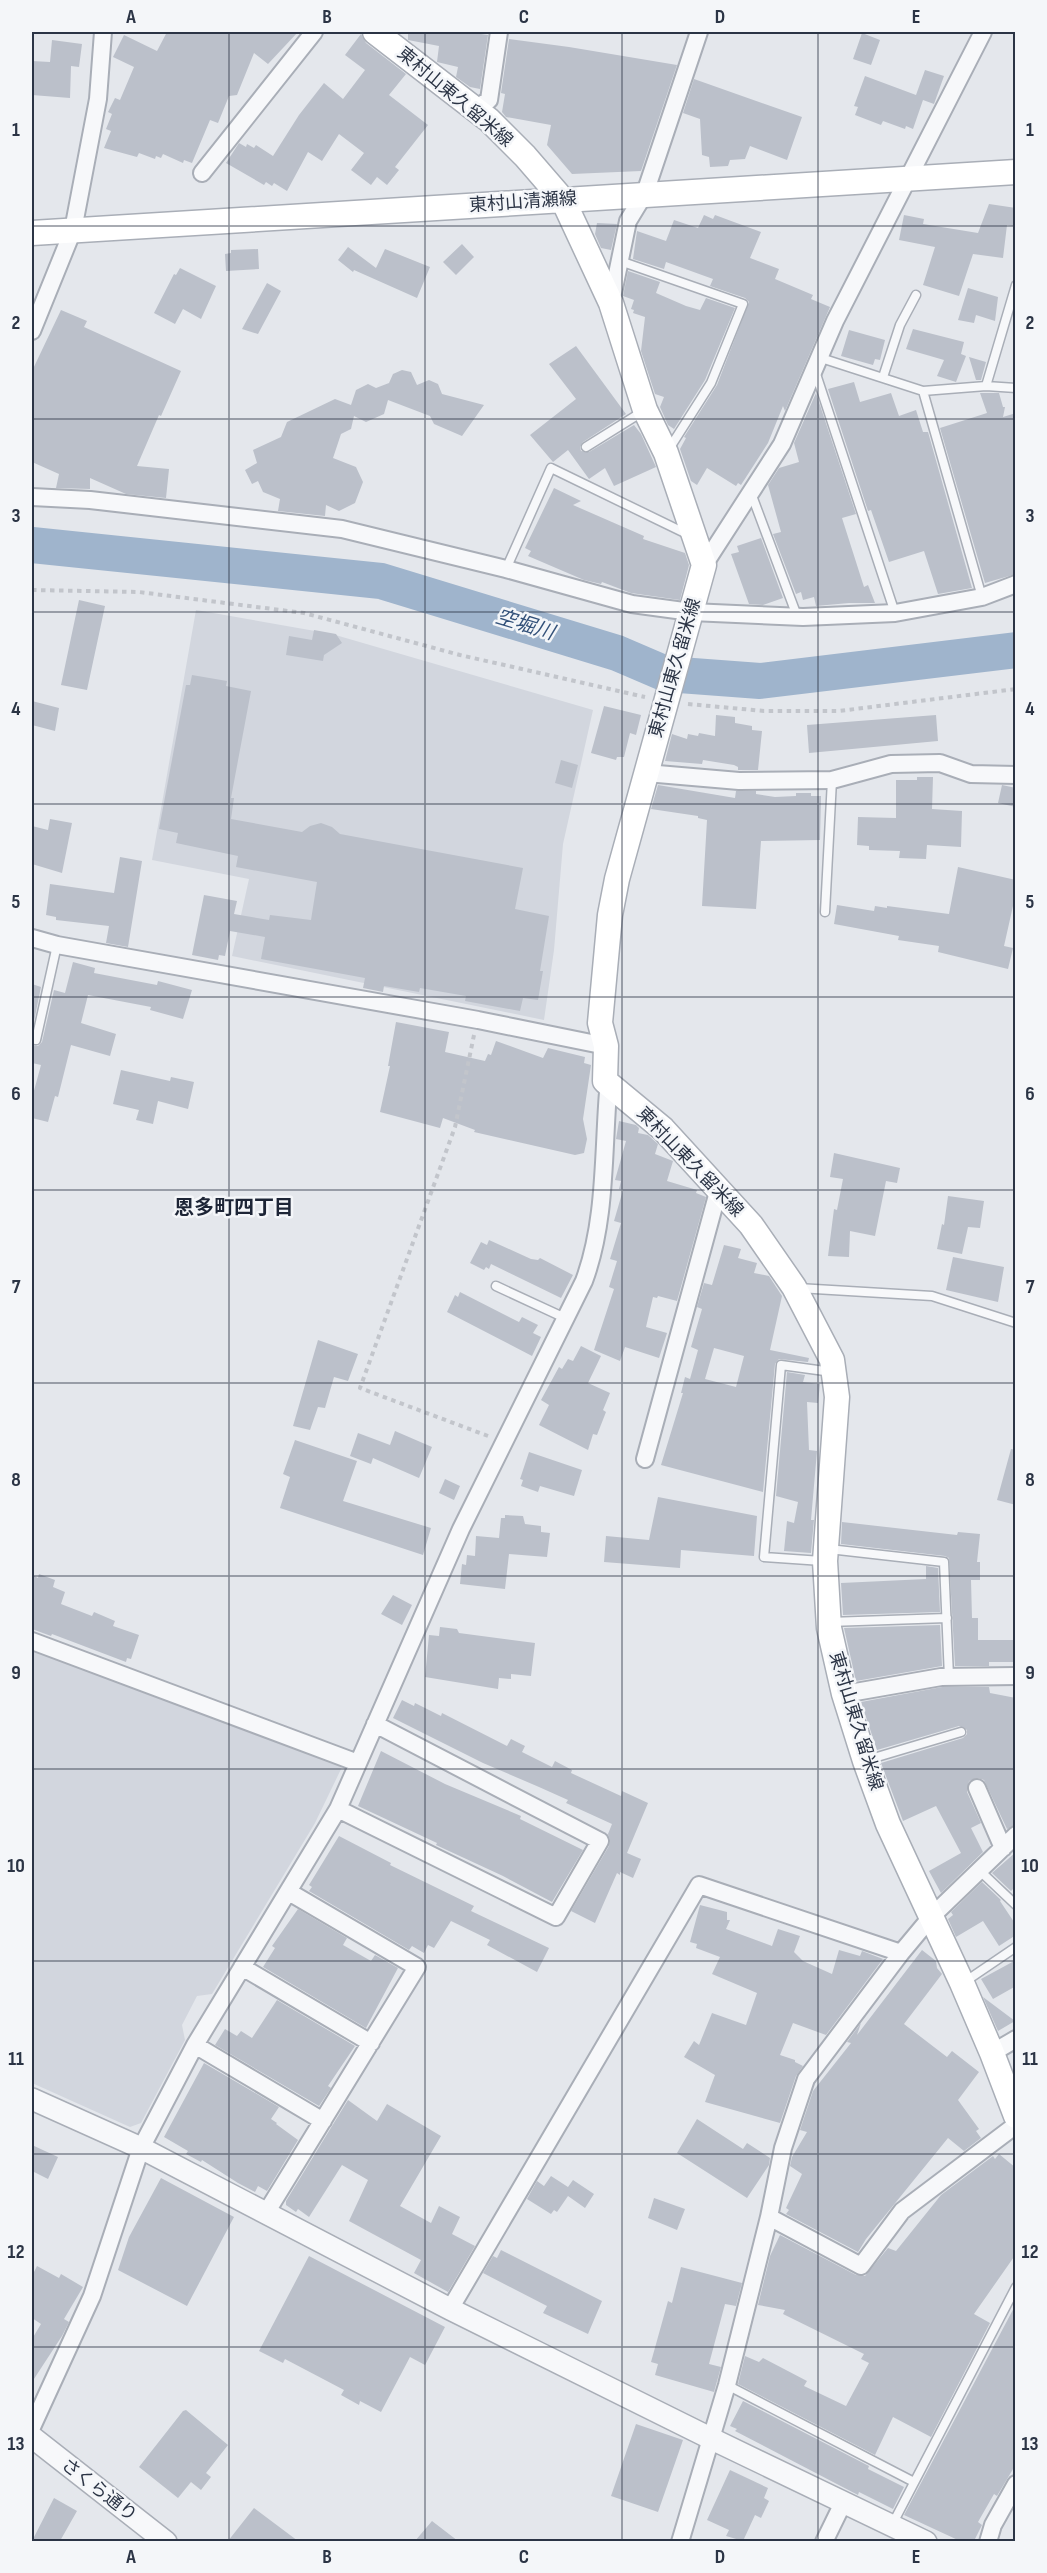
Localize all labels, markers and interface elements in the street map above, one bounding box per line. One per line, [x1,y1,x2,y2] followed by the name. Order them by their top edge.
[125,5,136,29] text: A
[322,5,332,29] text: B
[519,5,529,29] text: C
[715,5,725,29] text: D
[912,5,920,29] text: E
[393,43,517,151] street label: 東村山東久留米線
[12,118,20,142] text: 1
[1026,118,1034,142] text: 1
[468,188,578,216] street label: 東村山清瀬線
[12,311,20,335] text: 2
[1026,311,1034,335] text: 2
[12,504,21,528] text: 3
[1026,504,1035,528] text: 3
[645,596,705,740] street label: 東村山東久留米線
[493,605,559,646] water label: 空堀川
[11,697,21,721] text: 4
[1025,697,1035,721] text: 4
[12,890,21,914] text: 5
[1026,890,1035,914] text: 5
[11,1082,21,1106] text: 6
[1025,1082,1035,1106] text: 6
[632,1103,748,1221] street label: 東村山東久留米線
[174,1196,294,1220] district label: 恩多町四丁目
[12,1275,21,1299] text: 7
[1026,1275,1035,1299] text: 7
[11,1468,21,1492] text: 8
[1025,1468,1035,1492] text: 8
[825,1649,887,1793] street label: 東村山東久留米線
[11,1661,21,1685] text: 9
[1025,1661,1035,1685] text: 9
[7,1854,25,1878] text: 10
[1021,1854,1039,1878] text: 10
[8,2047,24,2071] text: 11
[1022,2047,1038,2071] text: 11
[8,2240,24,2264] text: 12
[1022,2240,1038,2264] text: 12
[8,2432,24,2456] text: 13
[1022,2432,1038,2456] text: 13
[57,2454,141,2526] street label: さくら通り
[125,2545,136,2569] text: A
[322,2545,332,2569] text: B
[519,2545,529,2569] text: C
[715,2545,725,2569] text: D
[912,2545,920,2569] text: E

